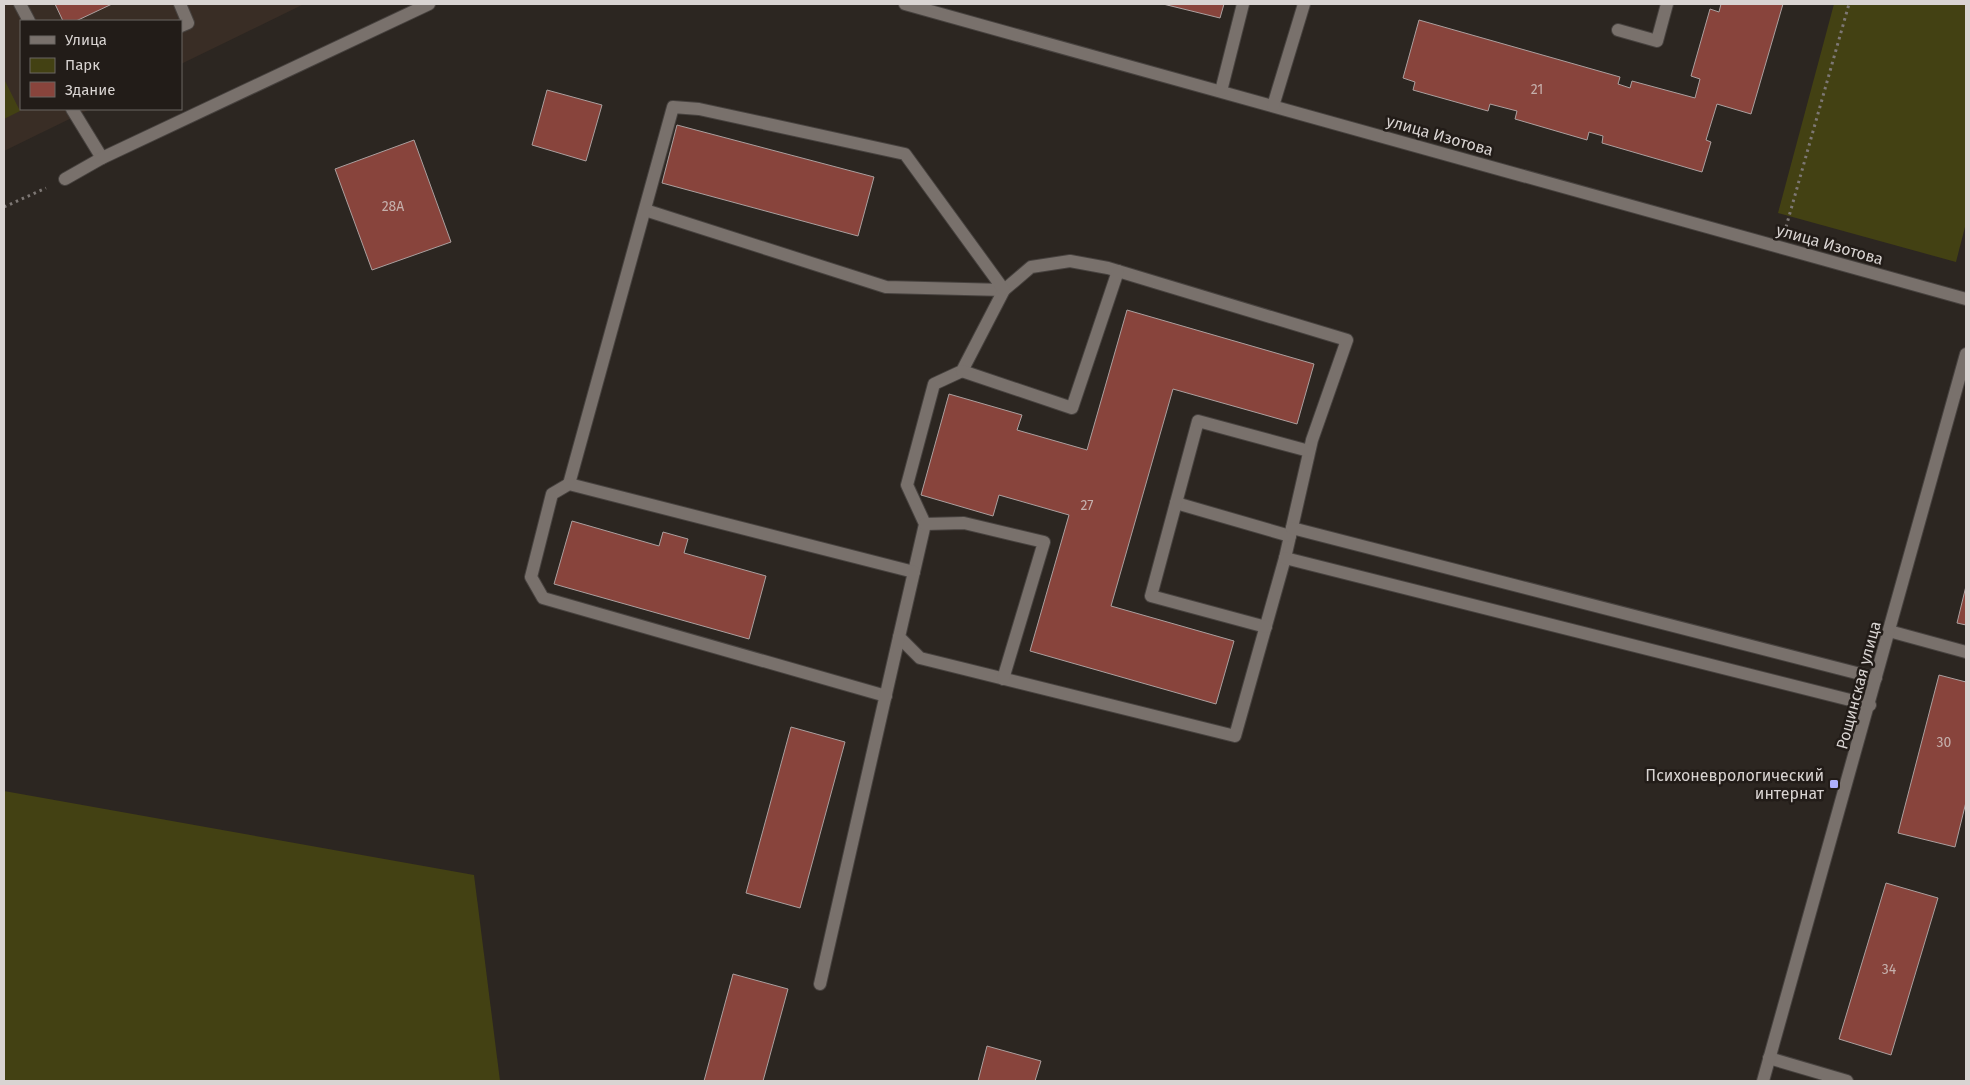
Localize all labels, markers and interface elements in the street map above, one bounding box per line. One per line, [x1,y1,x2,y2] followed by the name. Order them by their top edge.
[20,20,182,110] legend
[65,31,107,49] text: Улица
[65,56,100,74] text: Парк
[65,81,115,99] text: Здание
[1531,81,1543,98] house number: 21
[1384,111,1496,160] street label: улица Изотова
[382,198,404,215] house number: 28А
[1774,220,1886,269] street label: улица Изотова
[1080,497,1094,514] house number: 27
[1832,619,1885,751] street label: Рощинская улица
[1937,734,1952,751] house number: 30
[1645,766,1825,803] place label: Психоневрологический интернат
[1828,778,1840,790] marker: Психоневрологический интернат
[1882,961,1897,978] house number: 34

